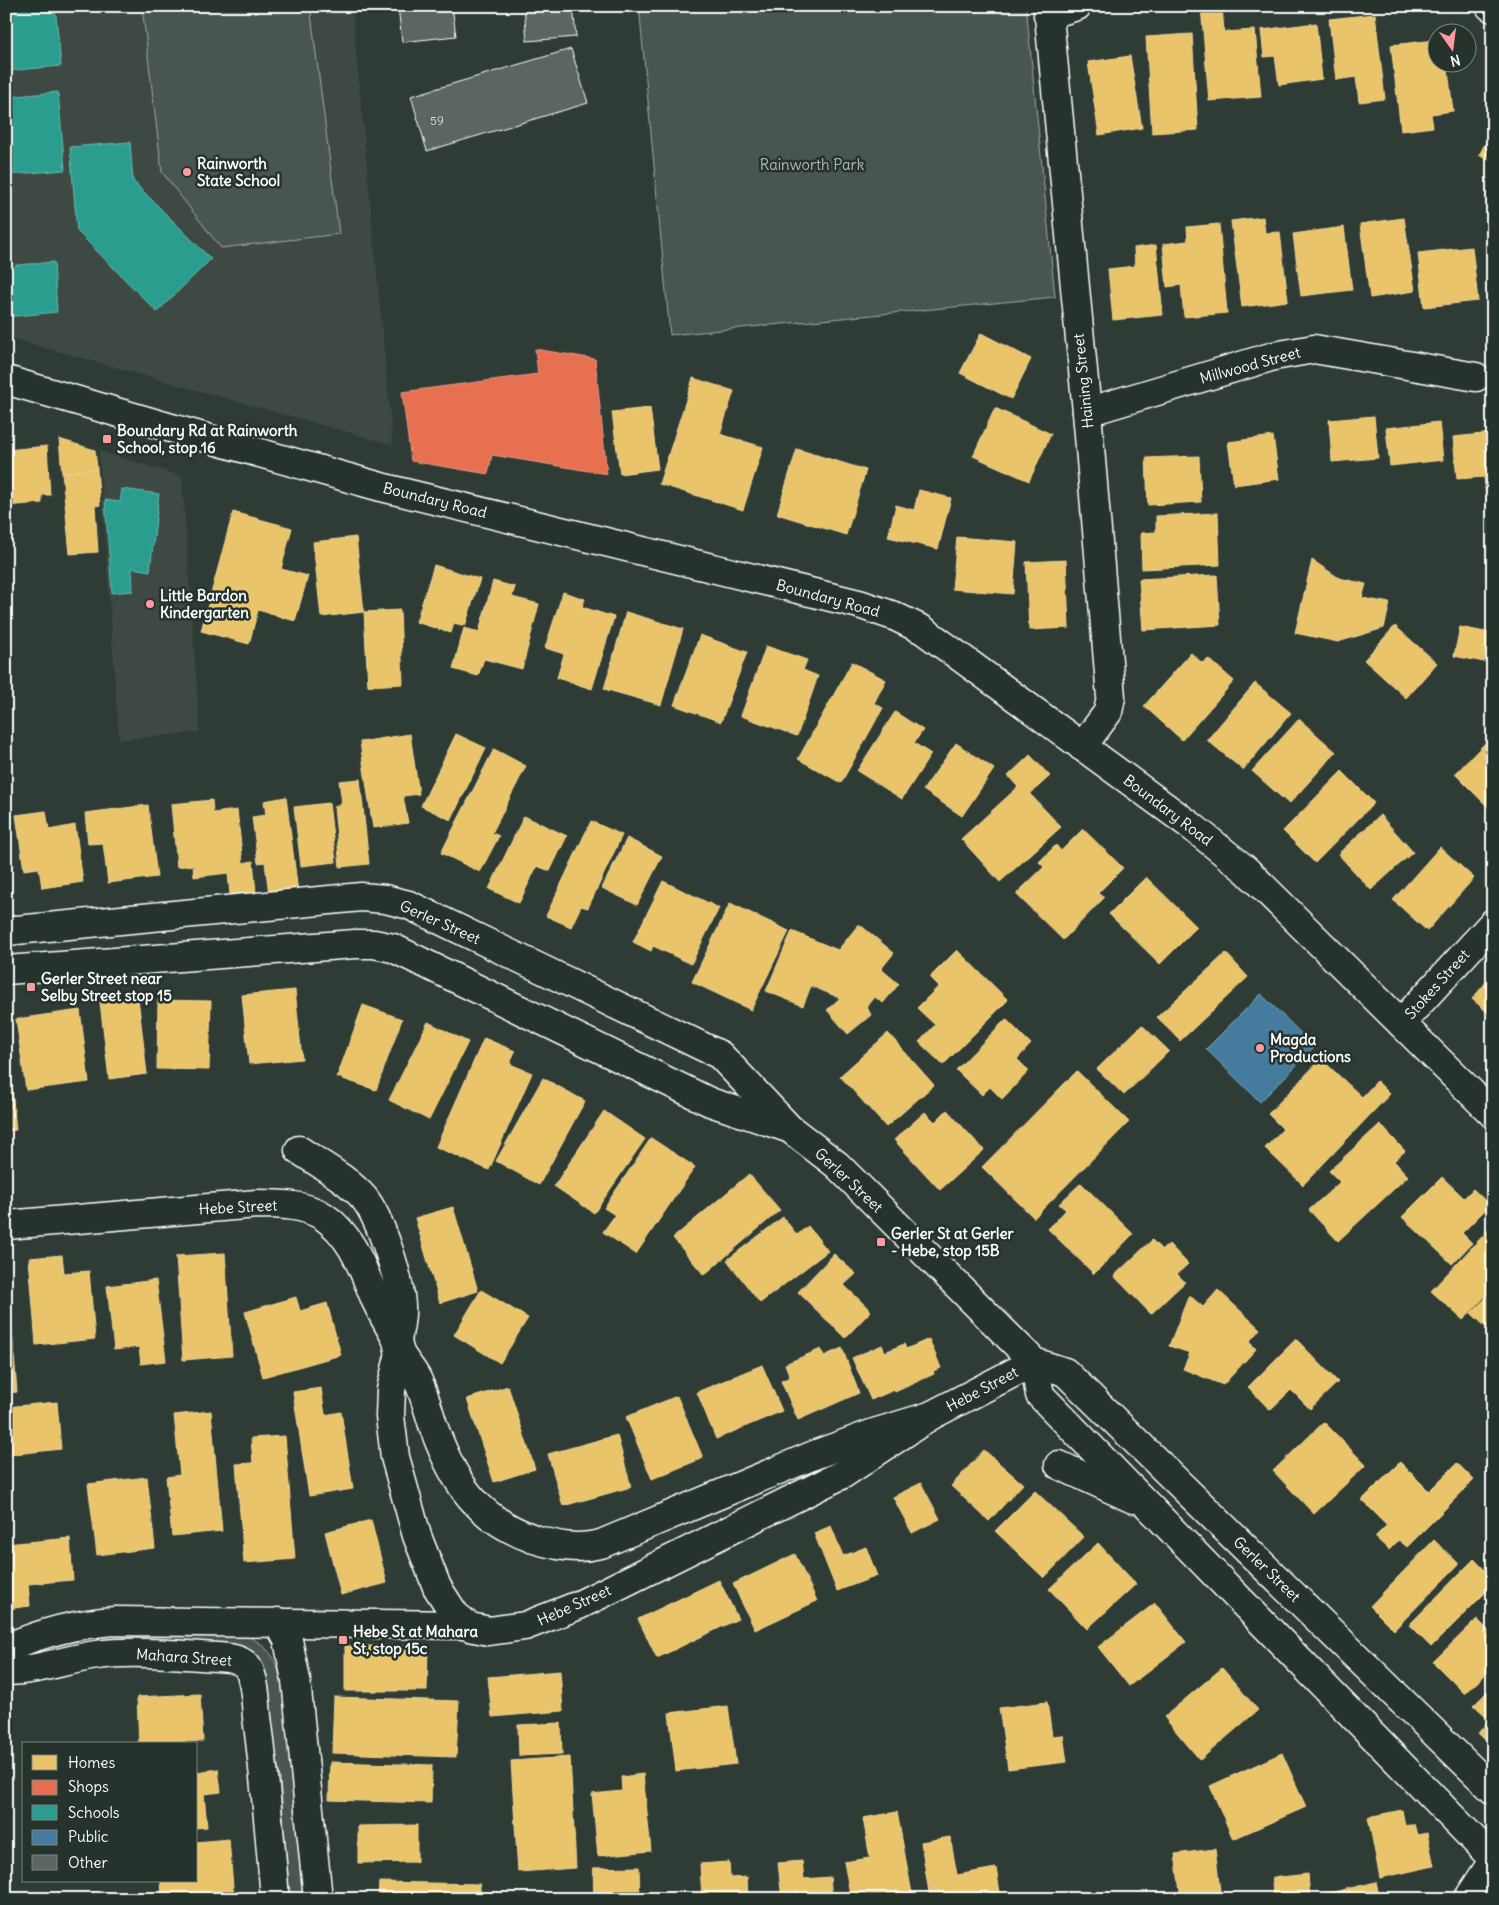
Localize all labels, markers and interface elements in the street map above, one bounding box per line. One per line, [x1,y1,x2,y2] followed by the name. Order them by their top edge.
[1426,22,1476,72] north arrow
[1448,51,1462,71] text: N
[430,113,444,128] house number: 59
[197,154,280,190] place label: Rainworth State School
[760,155,865,174] park label: Rainworth Park
[181,166,193,178] marker: Rainworth State School
[1069,333,1097,429] street label: Haining Street
[1198,342,1302,388] street label: Millwood Street
[117,421,298,458] place label: Boundary Rd at Rainworth School, stop 16
[101,433,113,445] marker: Boundary Rd at Rainworth School, stop 16
[381,478,489,522] street label: Boundary Road
[774,575,882,621] street label: Boundary Road
[160,586,249,623] place label: Little Bardon Kindergarten
[144,598,156,610] marker: Little Bardon Kindergarten
[1120,770,1216,850] street label: Boundary Road
[397,896,483,948] street label: Gerler Street
[1401,945,1473,1023] street label: Stokes Street
[41,969,172,1006] place label: Gerler Street near Selby Street stop 15
[25,981,37,993] marker: Gerler Street near Selby Street stop 15
[1270,1030,1351,1066] place label: Magda Productions
[1254,1042,1266,1054] marker: Magda Productions
[811,1144,887,1216] street label: Gerler Street
[198,1195,278,1219] street label: Hebe Street
[891,1224,1015,1261] place label: Gerler St at Gerler - Hebe, stop 15B
[875,1236,887,1248] marker: Gerler St at Gerler - Hebe, stop 15B
[943,1362,1021,1416] street label: Hebe Street
[1229,1532,1305,1606] street label: Gerler Street
[534,1580,614,1630] street label: Hebe Street
[353,1622,478,1659] place label: Hebe St at Mahara St, stop 15c
[337,1634,349,1646] marker: Hebe St at Mahara St, stop 15c
[135,1644,233,1670] street label: Mahara Street
[22,1742,198,1882] legend
[68,1753,115,1772] text: Homes
[68,1777,109,1796] text: Shops
[68,1803,120,1822] text: Schools
[68,1827,109,1846] text: Public
[68,1853,108,1872] text: Other

